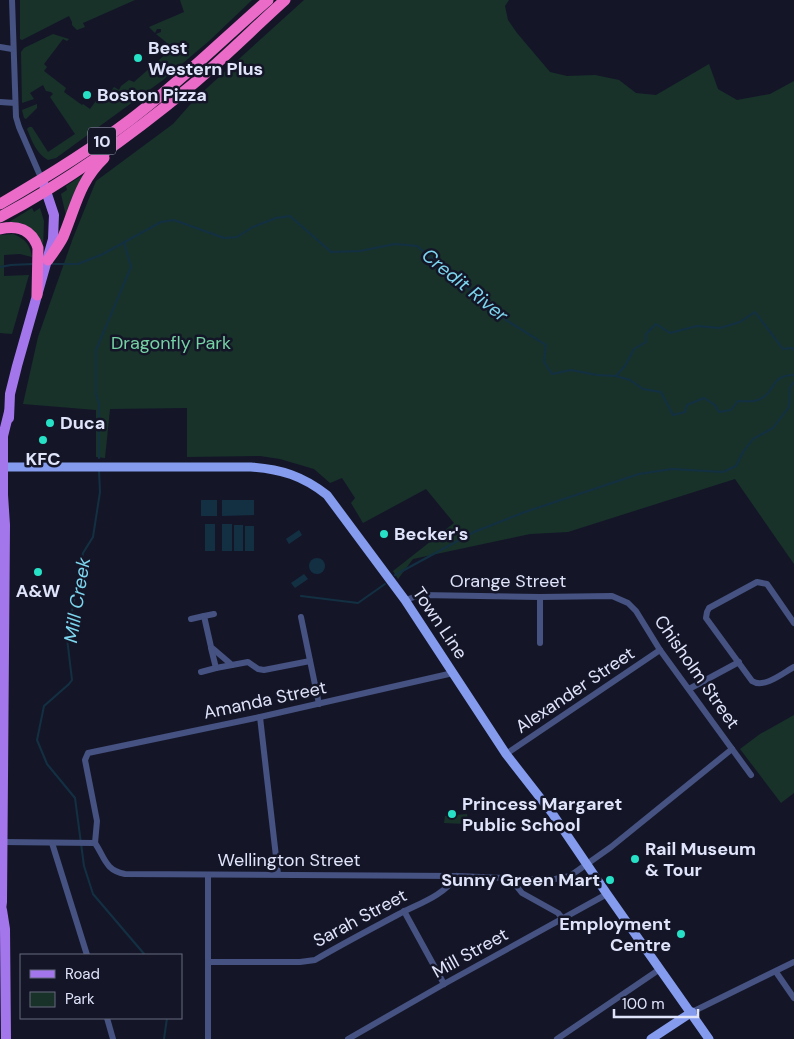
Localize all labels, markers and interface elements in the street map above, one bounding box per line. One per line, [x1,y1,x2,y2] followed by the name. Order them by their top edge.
[148,36,263,81] place label: Best Western Plus
[132,52,144,64] marker: Best Western Plus
[97,83,207,107] place label: Boston Pizza
[81,89,93,101] marker: Boston Pizza
[88,128,116,154] road number: 10
[417,243,514,328] water label: Credit River
[111,331,231,355] park label: Dragonfly Park
[60,411,105,435] place label: Duca
[44,417,56,429] marker: Duca
[37,434,49,446] marker: KFC
[25,447,61,471] place label: KFC
[394,522,468,546] place label: Becker's
[378,528,390,540] marker: Becker's
[58,555,96,645] water label: Mill Creek
[32,566,44,578] marker: A&W
[450,569,566,593] street label: Orange Street
[16,579,60,603] place label: A&W
[407,582,473,664] street label: Town Line
[649,610,745,734] street label: Chisholm Street
[511,641,639,739] street label: Alexander Street
[201,675,329,725] street label: Amanda Street
[462,792,622,837] place label: Princess Margaret Public School
[446,808,458,820] marker: Princess Margaret Public School
[645,837,756,882] place label: Rail Museum & Tour
[217,848,361,872] street label: Wellington Street
[629,853,641,865] marker: Rail Museum & Tour
[441,868,600,892] place label: Sunny Green Mart
[604,874,616,886] marker: Sunny Green Mart
[309,883,411,953] street label: Sarah Street
[559,912,671,957] place label: Employment Centre
[428,922,512,984] street label: Mill Street
[675,928,687,940] marker: Employment Centre
[20,954,182,1019] legend
[65,964,100,984] text: Road
[614,986,698,1018] scale bar
[65,989,95,1009] text: Park
[622,994,665,1014] text: 100 m

